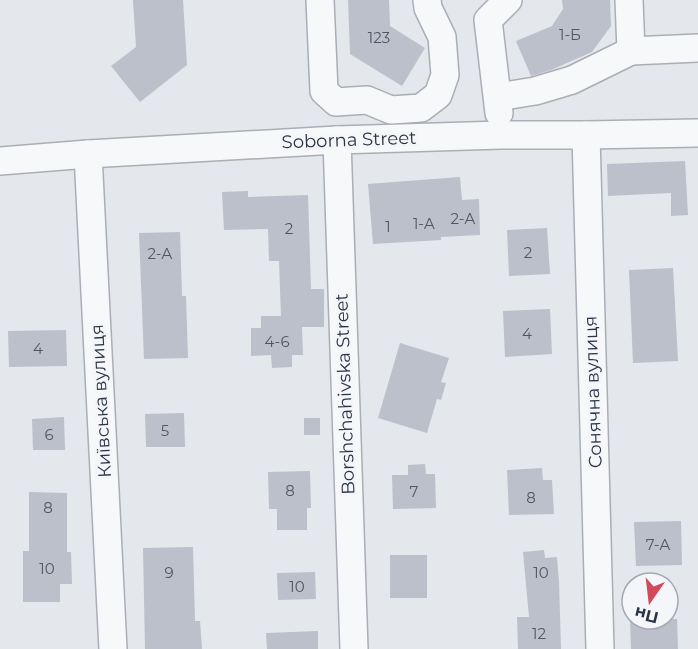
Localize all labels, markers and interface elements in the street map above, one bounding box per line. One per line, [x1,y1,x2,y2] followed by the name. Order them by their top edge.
[559,25,581,44] house number: 1-Б
[368,28,390,47] house number: 123
[281,127,417,153] street label: Soborna Street
[450,209,476,228] house number: 2-А
[413,214,435,233] house number: 1-А
[385,217,391,236] house number: 1
[285,219,293,238] house number: 2
[524,243,532,262] house number: 2
[147,244,173,263] house number: 2-А
[330,293,360,495] street label: Borshchahivska Street
[579,315,607,469] street label: Сонячна вулиця
[86,324,116,478] street label: Київська вулиця
[522,324,532,343] house number: 4
[264,332,290,351] house number: 4-6
[33,339,43,358] house number: 4
[161,421,169,440] house number: 5
[44,425,54,444] house number: 6
[285,481,295,500] house number: 8
[410,482,419,501] house number: 7
[526,488,536,507] house number: 8
[43,498,53,517] house number: 8
[646,535,670,554] house number: 7-А
[39,559,55,578] house number: 10
[164,563,174,582] house number: 9
[533,563,549,582] house number: 10
[620,571,680,631] north arrow
[289,577,305,596] house number: 10
[632,603,660,627] text: Пн
[532,624,546,643] house number: 12

